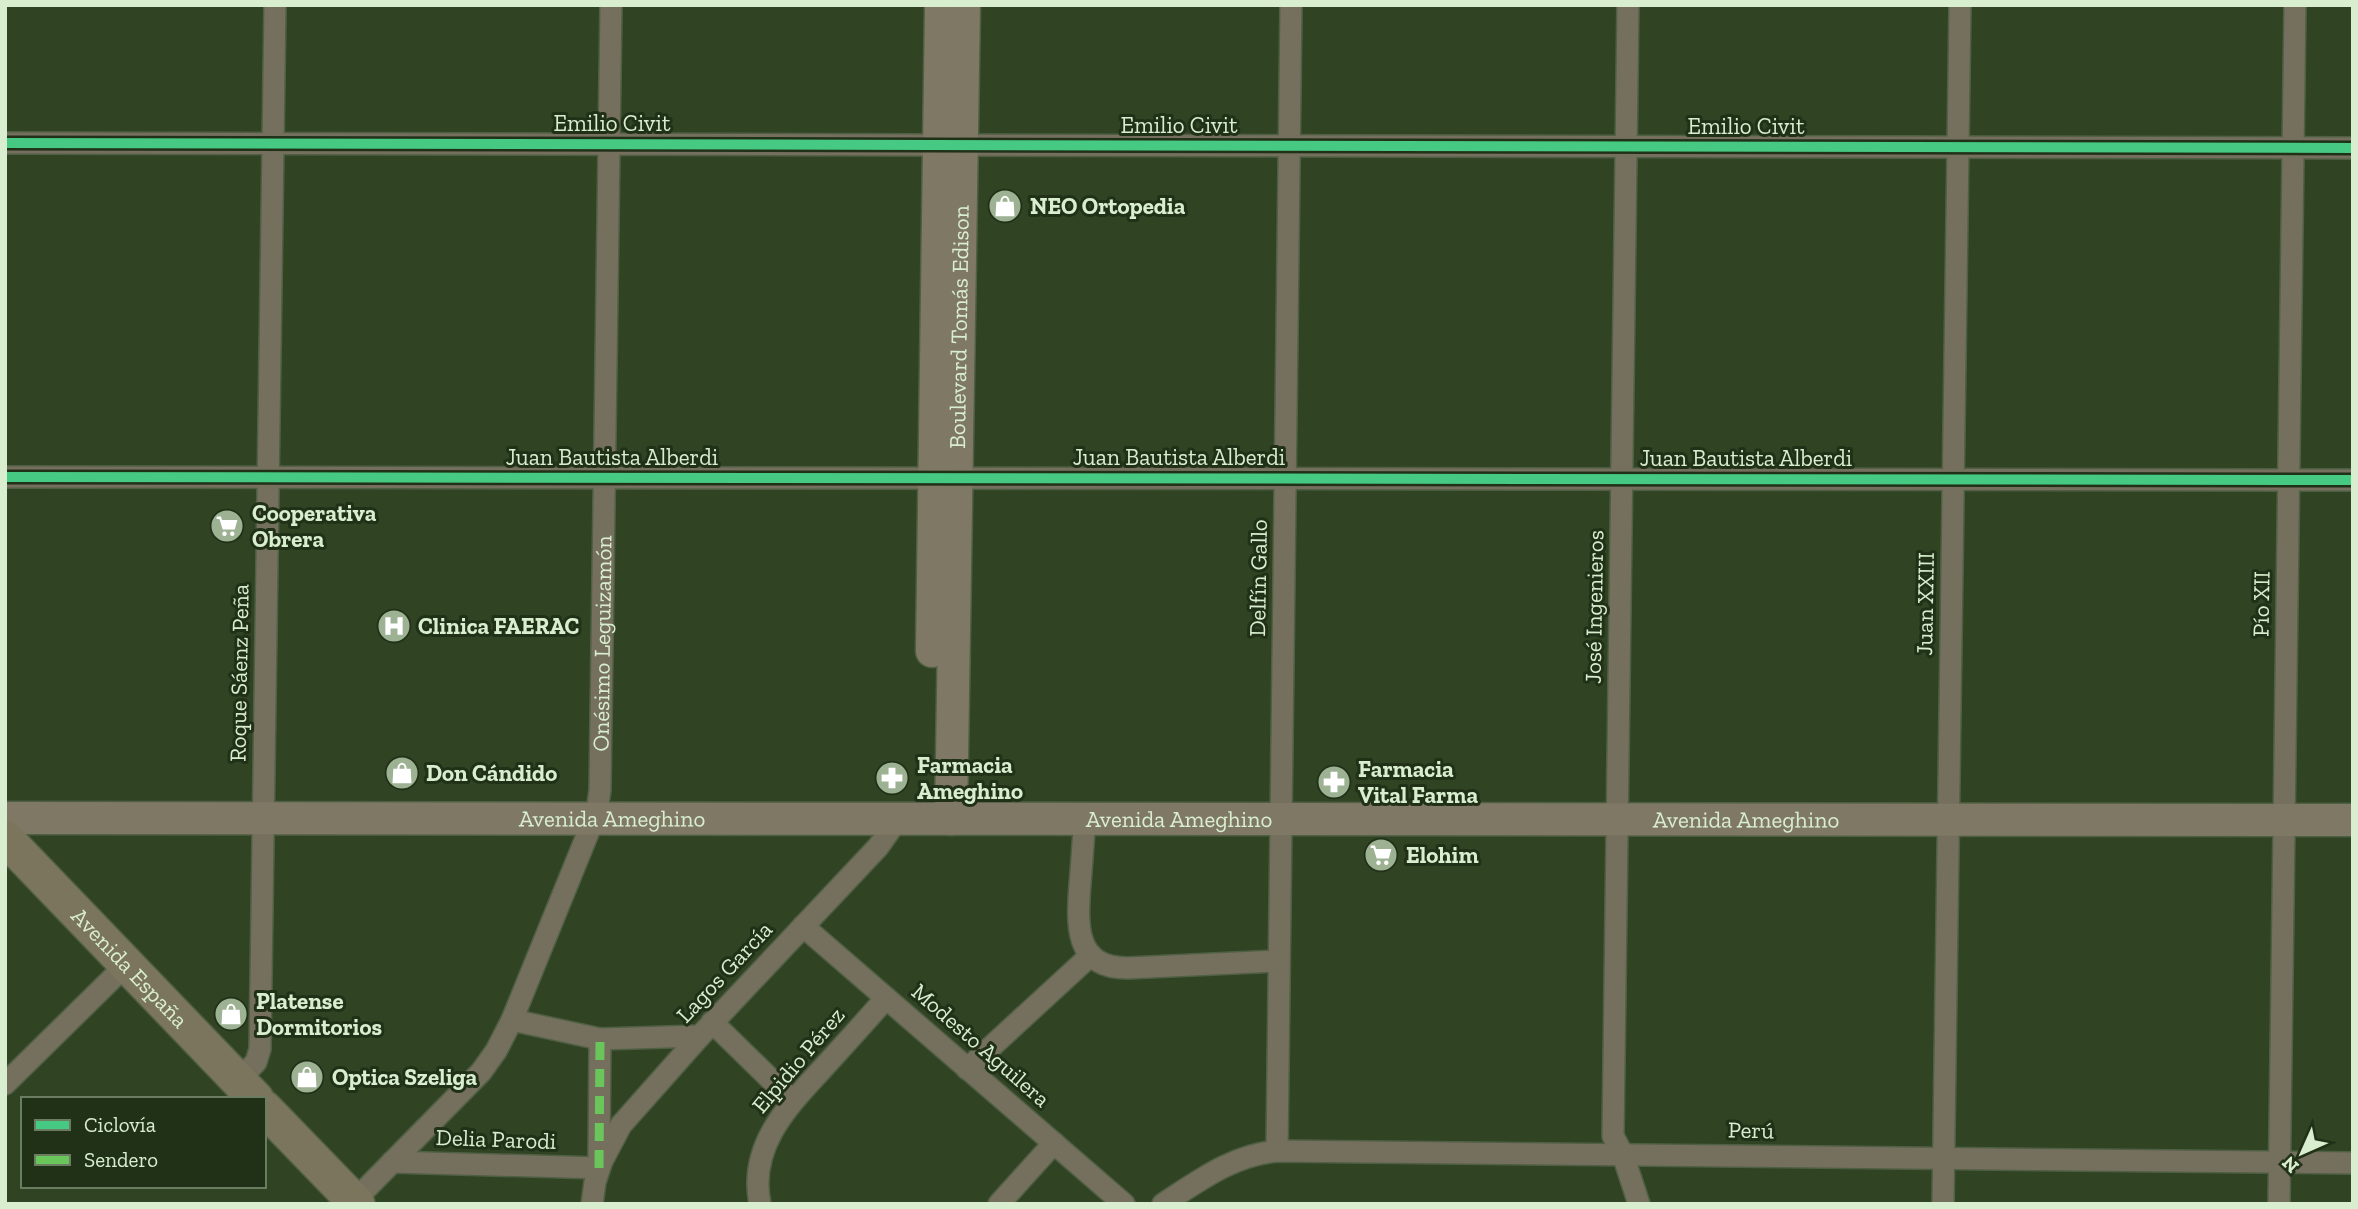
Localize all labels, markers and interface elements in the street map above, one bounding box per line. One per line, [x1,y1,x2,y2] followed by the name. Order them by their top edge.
[553,109,671,137] street label: Emilio Civit
[1120,111,1238,139] street label: Emilio Civit
[1687,112,1805,140] street label: Emilio Civit
[986,187,1024,225] shop icon: NEO Ortopedia
[1030,192,1186,220] place label: NEO Ortopedia
[943,205,975,449] street label: Boulevard Tomás Edison
[506,443,718,471] street label: Juan Bautista Alberdi
[1073,443,1285,471] street label: Juan Bautista Alberdi
[1640,444,1852,472] street label: Juan Bautista Alberdi
[252,499,377,553] place label: Cooperativa Obrera
[208,507,246,545] supermarket icon: Cooperativa Obrera
[1243,519,1273,637] street label: Delfín Gallo
[1579,530,1609,684] street label: José Ingenieros
[587,535,618,752] street label: Onésimo Leguizamón
[1910,552,1940,656] street label: Juan XXIII
[2246,571,2276,637] street label: Pío XII
[223,584,255,762] street label: Roque Sáenz Peña
[375,607,413,645] hospital icon: Clinica FAERAC
[418,612,579,640] place label: Clinica FAERAC
[917,751,1023,805] place label: Farmacia Ameghino
[383,754,421,792] shop icon: Don Cándido
[1358,755,1478,809] place label: Farmacia Vital Farma
[426,759,557,787] place label: Don Cándido
[873,759,911,797] pharmacy icon: Farmacia Ameghino
[1315,763,1353,801] pharmacy icon: Farmacia Vital Farma
[519,804,705,833] street label: Avenida Ameghino
[1086,805,1272,833] street label: Avenida Ameghino
[1653,805,1839,834] street label: Avenida Ameghino
[1362,836,1400,874] supermarket icon: Elohim
[1406,841,1479,869] place label: Elohim
[66,902,194,1034] street label: Avenida España
[670,916,778,1028] street label: Lagos García
[906,977,1056,1113] street label: Modesto Aguilera
[256,987,382,1041] place label: Platense Dormitorios
[212,995,250,1033] shop icon: Platense Dormitorios
[746,1001,851,1119] street label: Elpidio Pérez
[288,1058,326,1096] shop icon: Optica Szeliga
[332,1063,478,1091] place label: Optica Szeliga
[21,1097,266,1188] legend
[84,1112,156,1137] text: Ciclovía
[1728,1116,1774,1144] street label: Perú
[2267,1118,2337,1188] north arrow
[435,1123,557,1155] street label: Delia Parodi
[84,1147,158,1172] text: Sendero
[2277,1151,2304,1178] text: N

